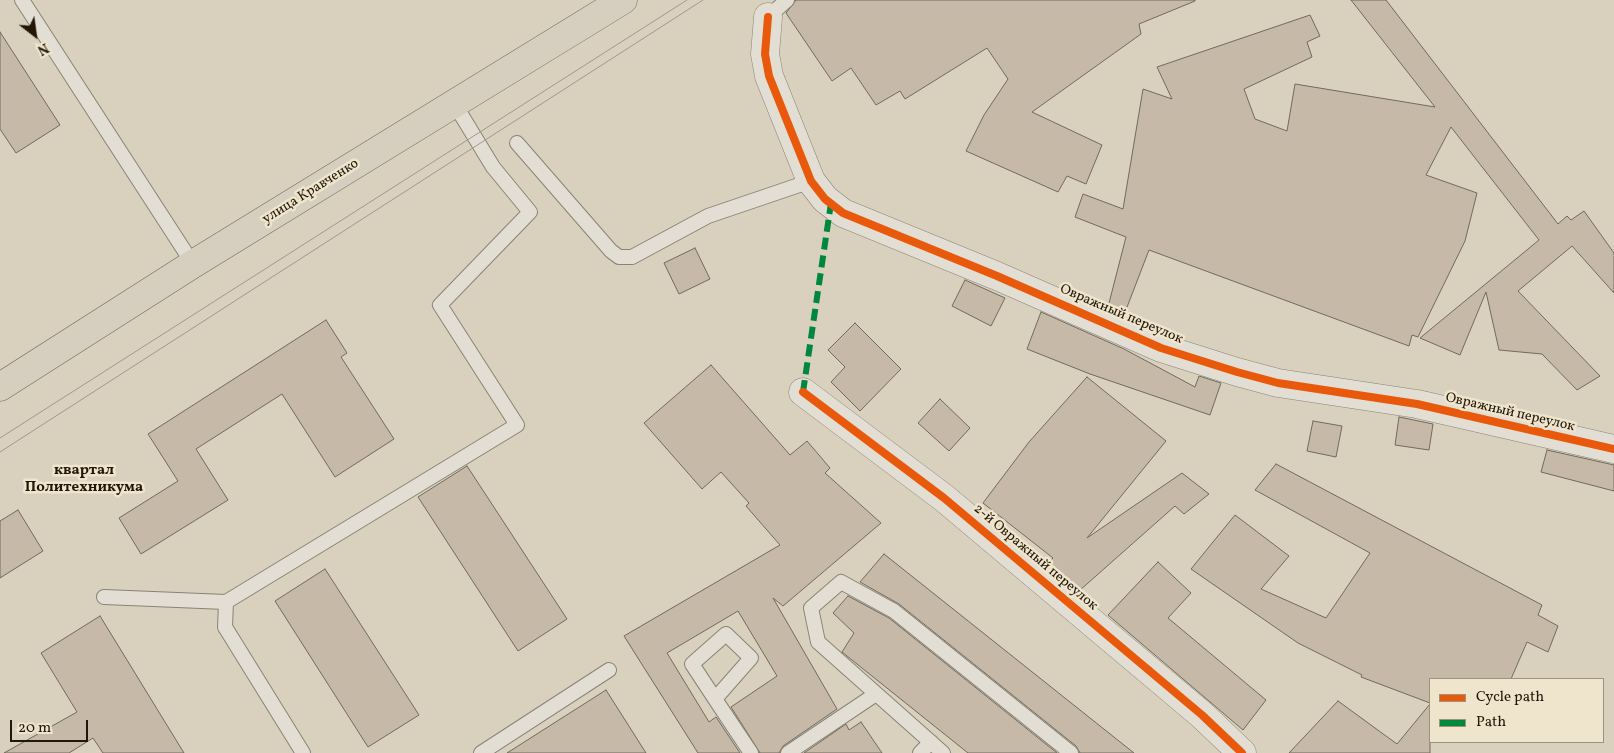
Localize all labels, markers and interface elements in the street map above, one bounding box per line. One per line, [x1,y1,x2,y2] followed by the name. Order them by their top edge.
[10,10,60,60] north arrow
[34,38,52,59] text: N
[260,156,362,228] street label: улица Кравченко
[1057,281,1185,349] street label: Овражный переулок
[1444,390,1576,436] street label: Овражный переулок
[25,462,143,497] district label: квартал Политехникума
[970,501,1100,615] street label: 2-й Овражный переулок
[1429,678,1604,743] legend
[1476,687,1544,708] text: Cycle path
[12,710,90,742] scale bar
[1476,712,1506,733] text: Path
[18,718,51,739] text: 20 m

